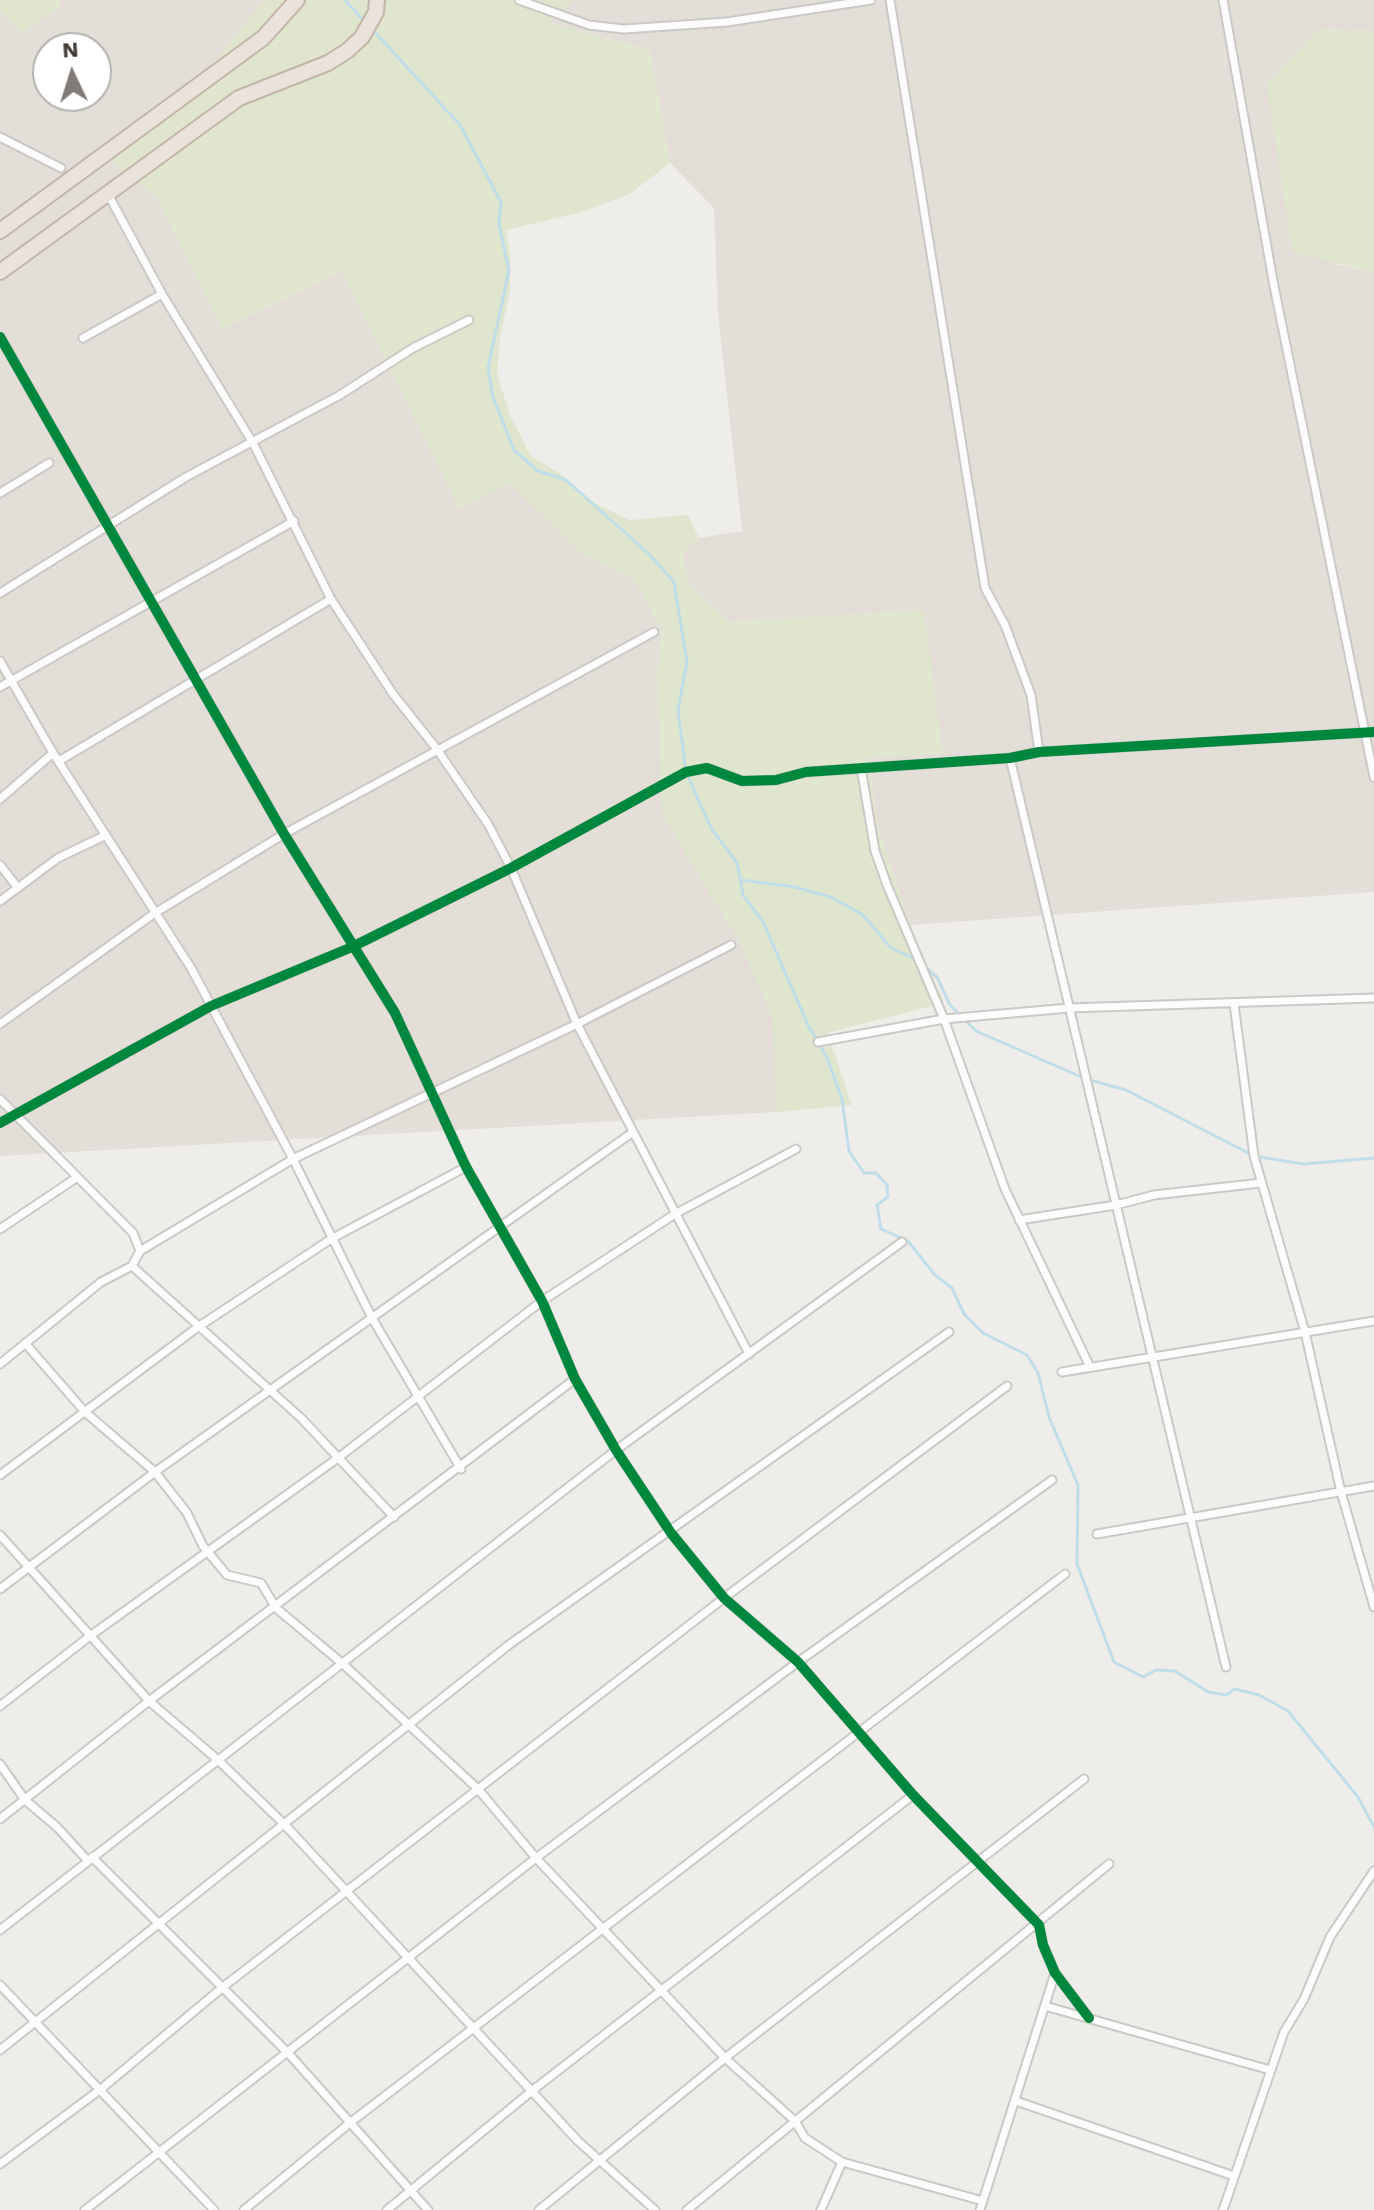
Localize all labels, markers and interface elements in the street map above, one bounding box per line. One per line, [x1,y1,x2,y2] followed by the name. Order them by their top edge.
[32,32,112,112] north arrow
[61,37,79,63] text: N

